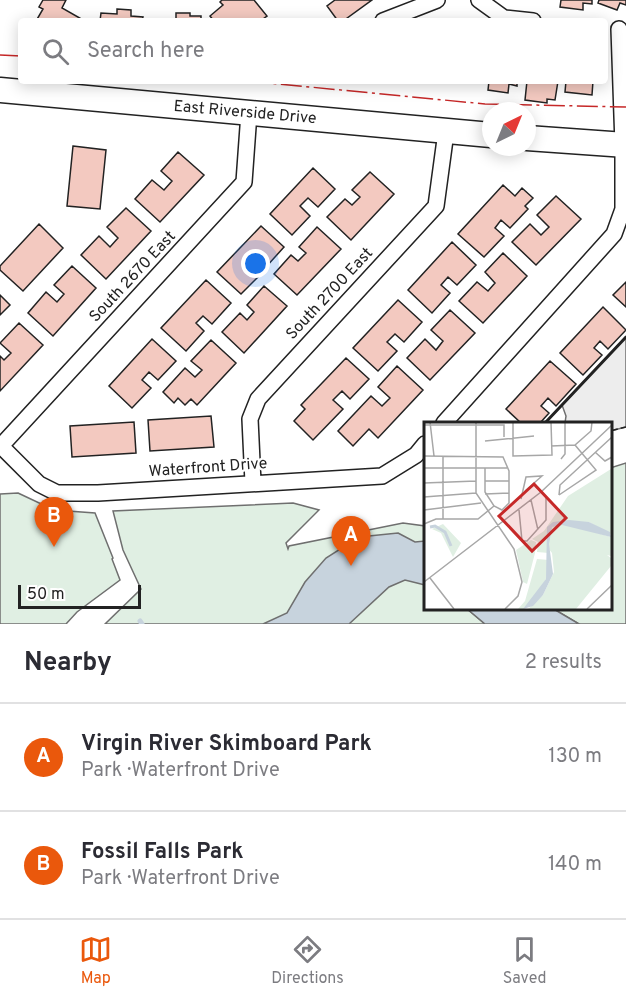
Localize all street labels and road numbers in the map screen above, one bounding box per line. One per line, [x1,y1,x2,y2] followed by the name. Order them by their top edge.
[173,97,317,129] street label: East Riverside Drive
[85,227,181,327] street label: South 2670 East
[282,244,378,344] street label: South 2700 East
[148,454,268,482] street label: Waterfront Drive

